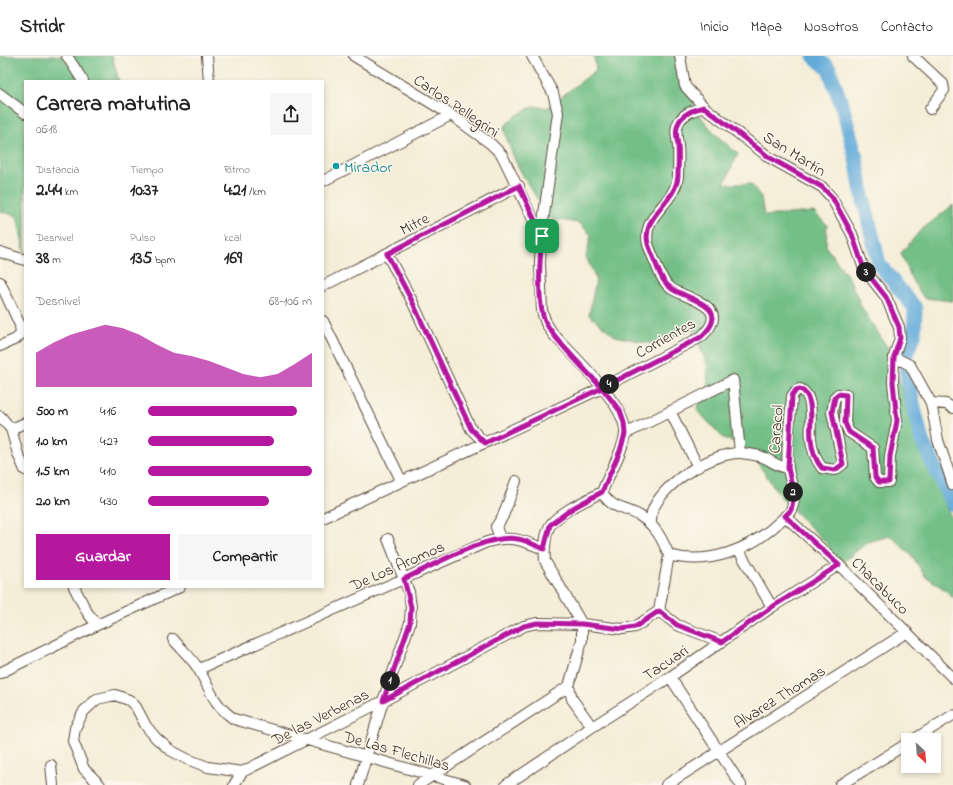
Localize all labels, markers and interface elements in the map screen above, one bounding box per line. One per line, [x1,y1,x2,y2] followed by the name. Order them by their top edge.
[20,14,64,41] text: Stridr
[700,17,729,38] text: Inicio
[751,17,782,38] text: Mapa
[804,17,859,38] text: Nosotros
[881,17,933,38] text: Contacto
[408,69,504,144] street label: Carlos Pellegrini
[36,89,191,121] text: Carrera matutina
[270,93,312,135] button: share
[36,120,57,139] text: 06:18
[758,126,830,184] street label: San Martín
[344,156,393,180] place label: Mirador
[331,161,341,171] marker: Mirador
[36,162,80,178] text: Distancia
[130,162,163,178] text: Tiempo
[224,162,250,178] text: Ritmo
[36,178,62,203] text: 2.44
[130,178,158,203] text: 10:37
[224,178,246,203] text: 4:21
[62,184,78,200] text: km
[246,184,266,200] text: /km
[396,207,434,242] street label: Mitre
[525,219,559,253] pin
[531,225,553,247] icon: arrive
[36,230,73,246] text: Desnivel
[130,230,155,246] text: Pulso
[224,230,242,246] text: kcal
[36,246,49,271] text: 38
[130,246,152,271] text: 135
[224,246,242,271] text: 169
[49,252,61,268] text: m
[152,252,175,268] text: bpm
[856,262,876,282] pin: 3
[864,264,868,280] text: 3
[36,292,80,311] text: Desnivel
[269,292,312,311] text: 68–106 m
[631,312,700,365] street label: Corrientes
[599,374,619,394] pin: 4
[607,376,611,392] text: 4
[36,402,68,421] text: 500 m
[100,402,116,421] text: 4:16
[763,404,791,454] street label: Caracol
[36,432,67,451] text: 1.0 km
[100,432,118,451] text: 4:27
[36,462,69,481] text: 1.5 km
[100,462,116,481] text: 4:10
[783,482,803,502] pin: 2
[790,484,796,500] text: 2
[36,492,70,511] text: 2.0 km
[100,492,117,511] text: 4:30
[36,534,170,580] button: Guardar
[178,534,312,580] button: Compartir
[346,535,449,599] street label: De Los Aromos
[845,552,914,621] street label: Chacabuco
[638,640,694,688] street label: Tacuari
[729,660,831,736] street label: Alvarez Thomas
[380,671,400,691] pin: 1
[388,673,392,689] text: 1
[267,683,374,753] street label: De las Verbenas
[340,725,452,779] street label: De Las Flechillas
[901,733,941,773] north arrow
[901,733,941,773] map controls

